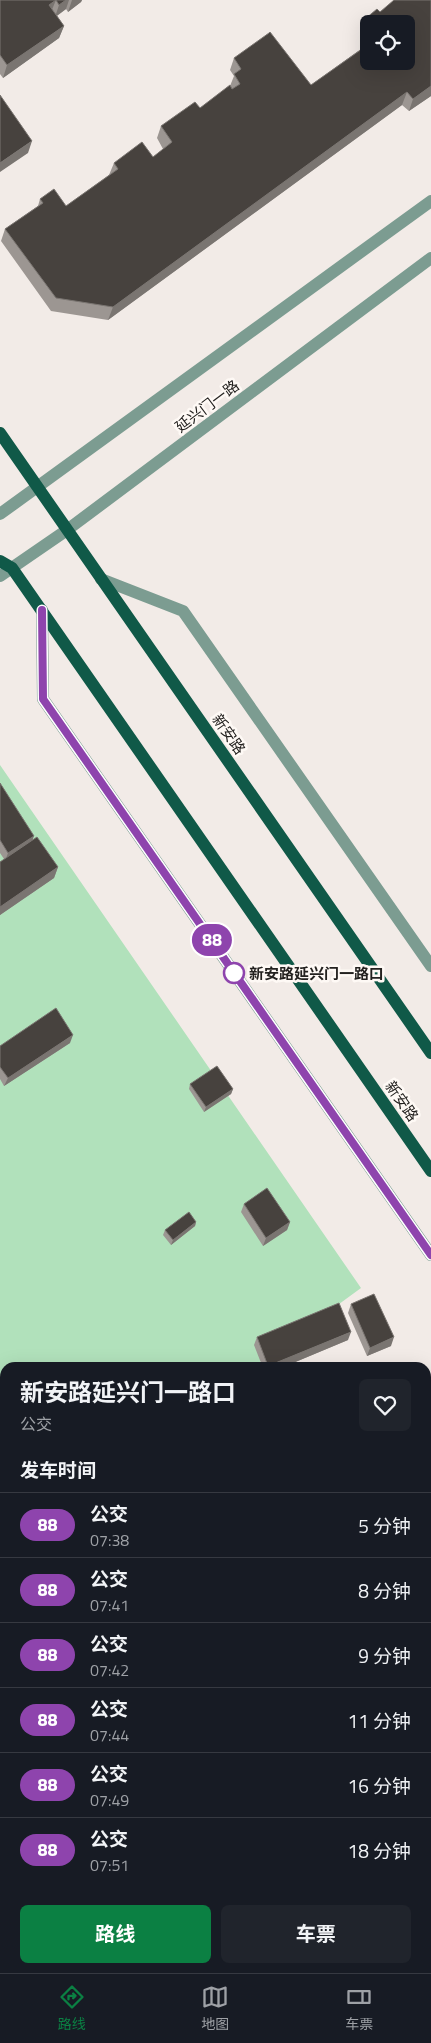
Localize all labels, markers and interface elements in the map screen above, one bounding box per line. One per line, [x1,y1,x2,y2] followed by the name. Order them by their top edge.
[360,15,415,70] map controls
[360,15,415,70] button: locate
[170,374,244,438] street label: 延兴门一路
[207,709,251,759] street label: 新安路
[190,924,234,956] line badge: 88
[202,926,222,953] text: 88
[223,962,245,984] marker: 新安路延兴门一路口
[249,962,384,985] place label: 新安路延兴门一路口
[380,1076,424,1126] street label: 新安路
[20,1374,236,1410] text: 新安路延兴门一路口
[359,1379,411,1431] button: heart
[20,1412,52,1436] text: 公交
[20,1455,96,1484] text: 发车时间
[90,1499,128,1528] text: 公交
[37,1511,58,1538] text: 88
[358,1511,411,1540] text: 5 分钟
[90,1528,129,1552] text: 07:38
[90,1564,128,1593] text: 公交
[37,1576,58,1603] text: 88
[358,1576,411,1605] text: 8 分钟
[90,1593,129,1617] text: 07:41
[90,1629,128,1658] text: 公交
[37,1641,58,1668] text: 88
[358,1641,411,1670] text: 9 分钟
[90,1658,129,1682] text: 07:42
[90,1694,128,1723] text: 公交
[37,1706,58,1733] text: 88
[348,1706,411,1735] text: 11 分钟
[90,1723,129,1747] text: 07:44
[90,1759,128,1788] text: 公交
[37,1771,58,1798] text: 88
[348,1771,411,1800] text: 16 分钟
[90,1788,129,1812] text: 07:49
[90,1824,128,1853] text: 公交
[37,1836,58,1863] text: 88
[348,1836,411,1865] text: 18 分钟
[90,1853,129,1877] text: 07:51
[20,1905,211,1963] button: 路线
[221,1905,411,1963] button: 车票
[58,1983,86,2034] tab: 路线
[201,1983,229,2034] tab: 地图
[345,1983,373,2034] tab: 车票

